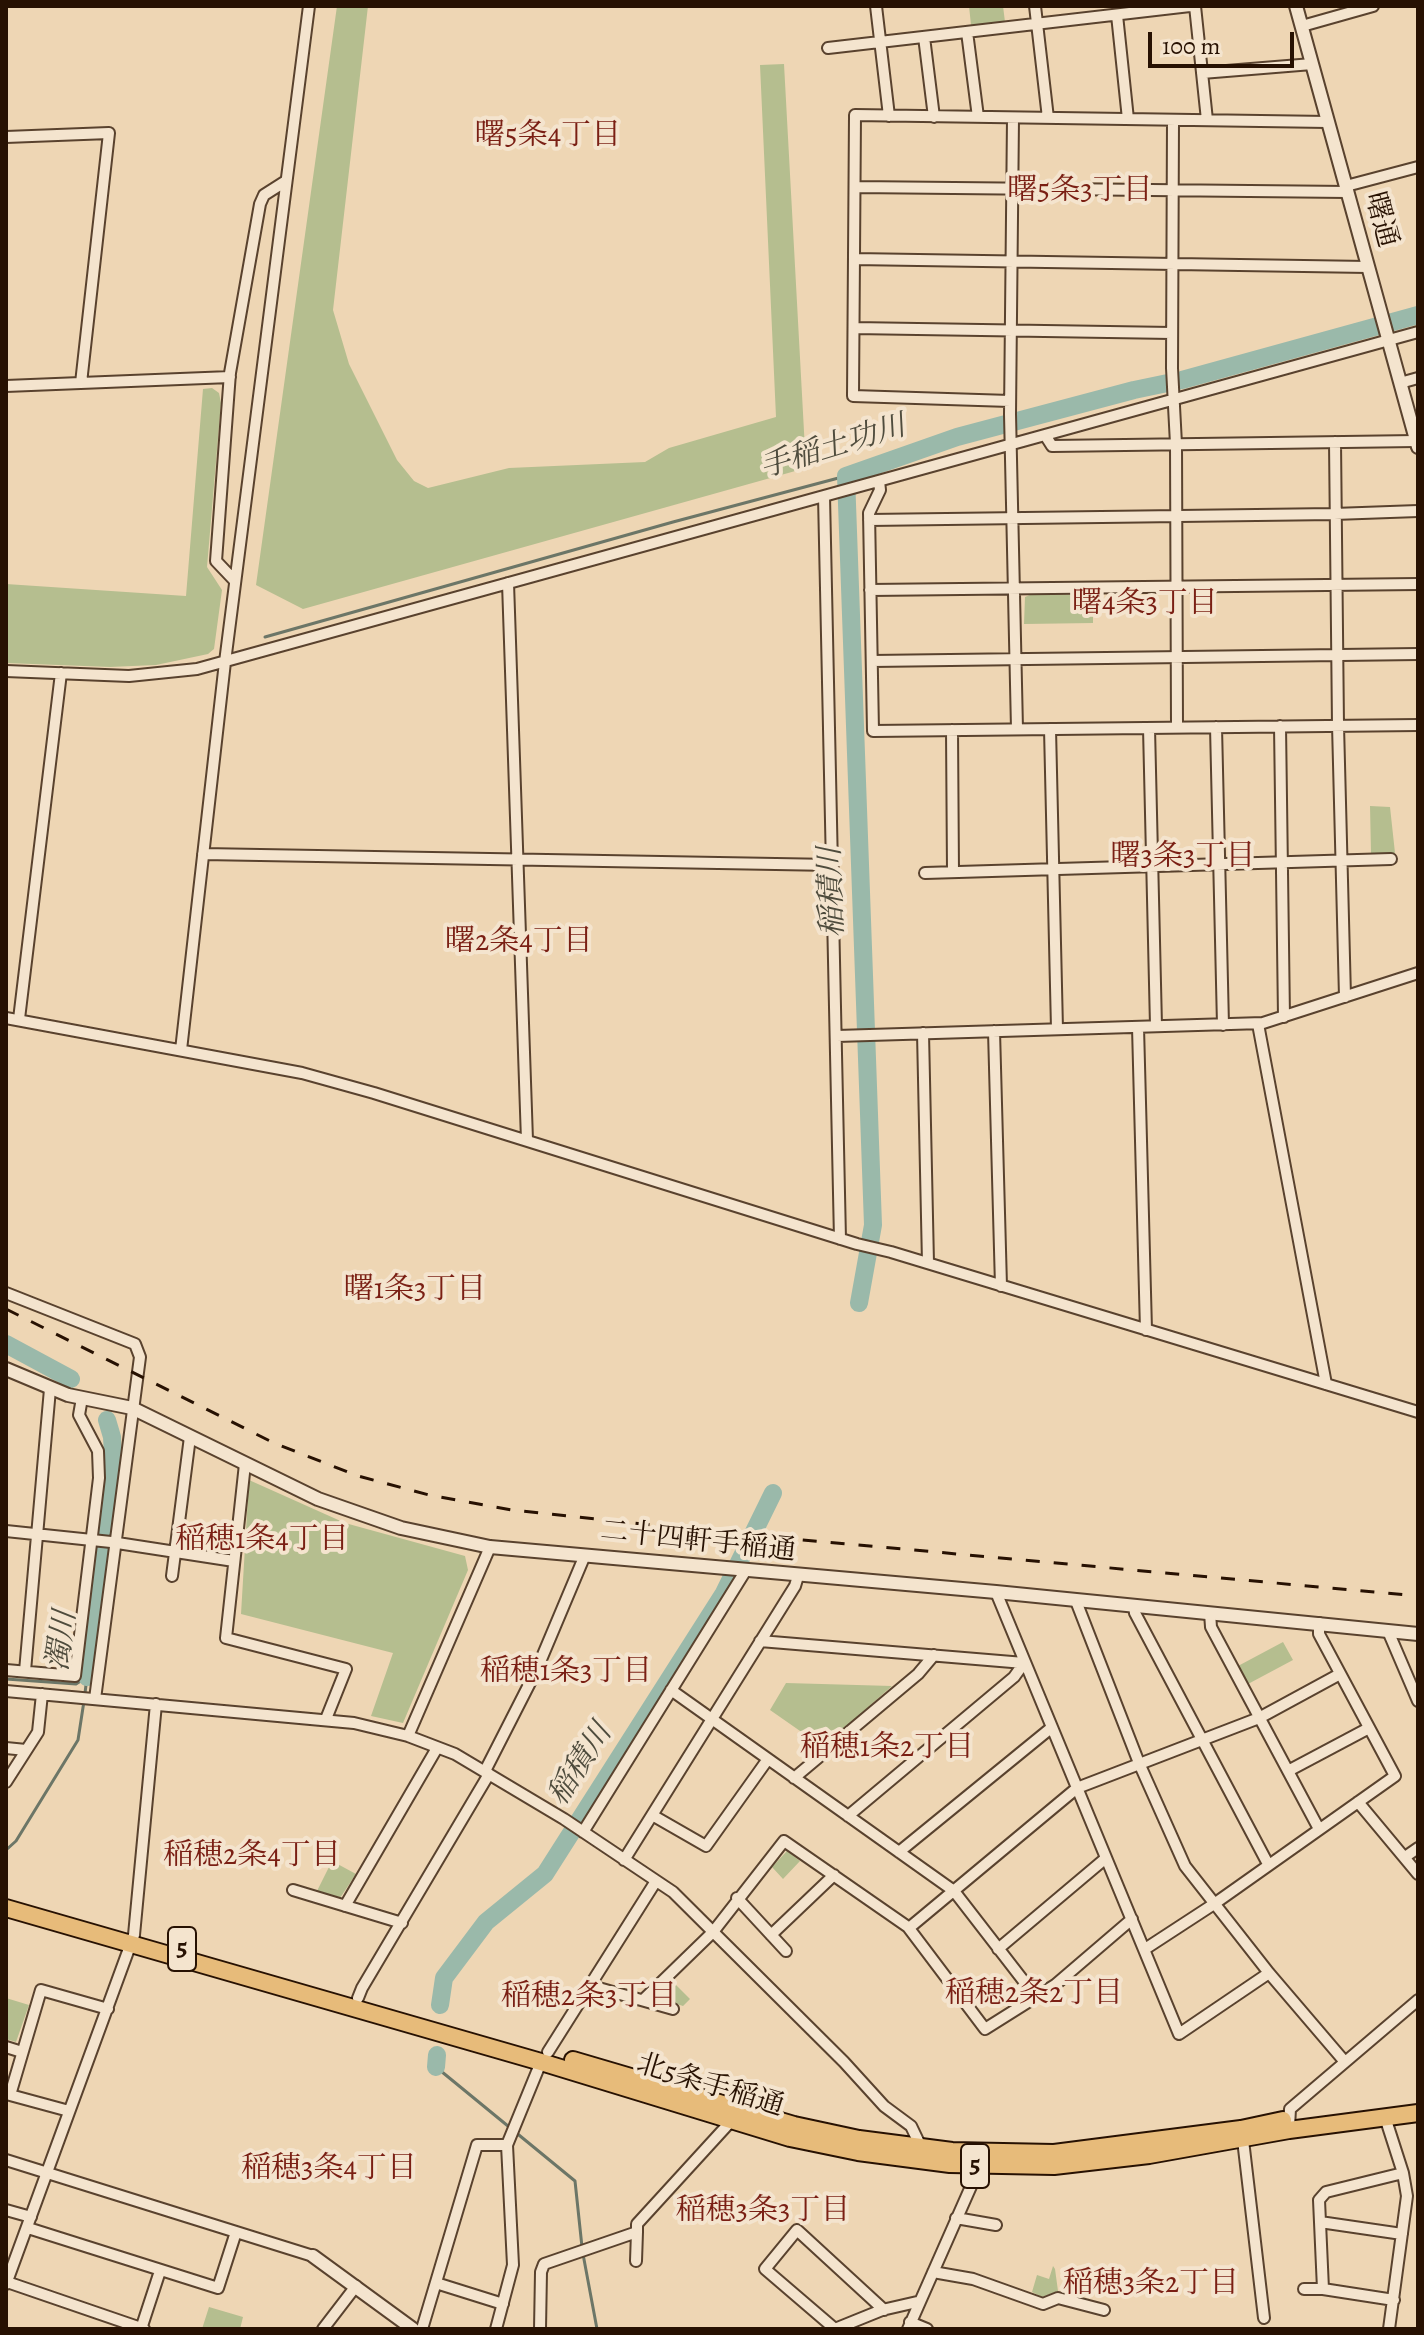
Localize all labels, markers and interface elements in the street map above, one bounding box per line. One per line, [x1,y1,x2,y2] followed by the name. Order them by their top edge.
[1152,16,1298,66] scale bar
[1162,30,1221,62] text: 100 m
[475,119,621,155] district label: 曙5条4丁目
[1007,174,1153,210] district label: 曙5条3丁目
[1357,189,1403,251] street label: 曙通
[756,409,910,487] water label: 手稲土功川
[1072,587,1218,623] district label: 曙4条3丁目
[1111,840,1255,876] district label: 曙3条3丁目
[813,846,853,938] water label: 稲積川
[445,925,593,961] district label: 曙2条4丁目
[344,1273,486,1309] district label: 曙1条3丁目
[599,1515,797,1569] street label: 二十四軒手稲通
[175,1523,349,1559] district label: 稲穂1条4丁目
[41,1609,85,1673] water label: 濁川
[480,1655,652,1691] district label: 稲穂1条3丁目
[541,1717,621,1813] water label: 稲積川
[800,1731,974,1767] district label: 稲穂1条2丁目
[163,1839,341,1875] district label: 稲穂2条4丁目
[168,1927,196,1971] road number: 5
[945,1977,1123,2013] district label: 稲穂2条2丁目
[501,1980,677,2016] district label: 稲穂2条3丁目
[632,2048,788,2124] street label: 北5条手稲通
[961,2144,989,2188] road number: 5
[241,2152,417,2188] district label: 稲穂3条4丁目
[676,2194,850,2230] district label: 稲穂3条3丁目
[1063,2267,1239,2303] district label: 稲穂3条2丁目

